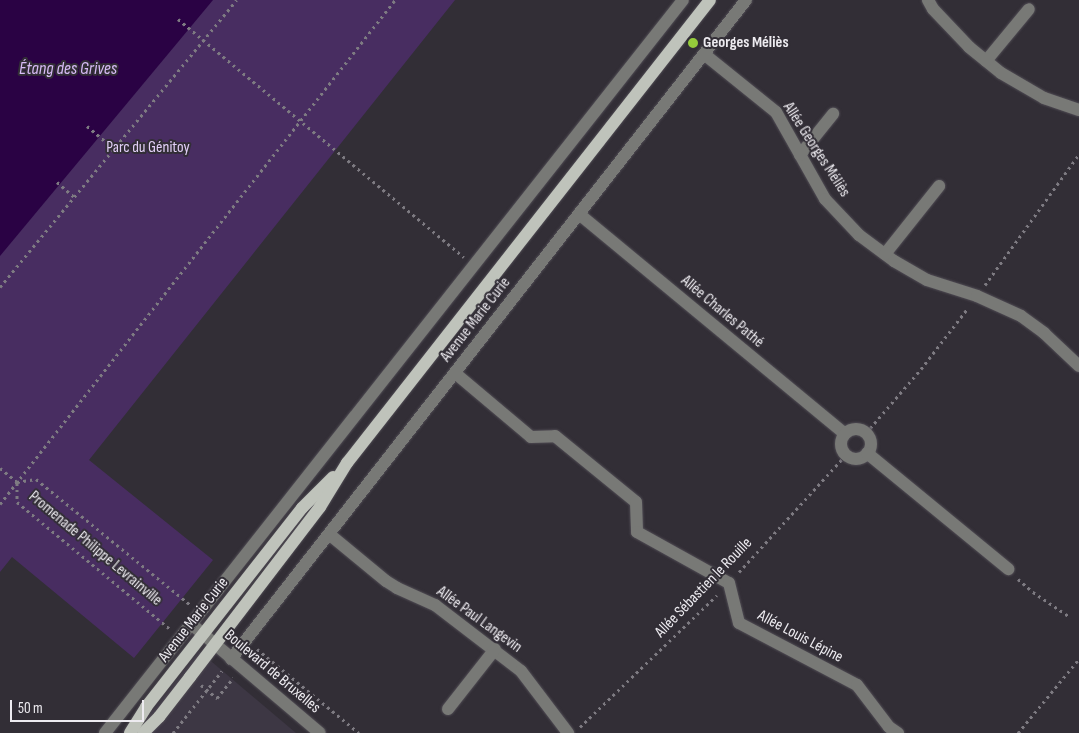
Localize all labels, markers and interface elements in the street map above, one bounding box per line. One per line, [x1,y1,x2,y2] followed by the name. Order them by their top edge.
[703,33,789,53] place label: Georges Méliès
[687,37,699,49] marker: Georges Méliès
[19,58,117,80] water label: Étang des Grives
[778,99,854,201] street label: Allée Georges Méliès
[106,138,190,158] park label: Parc du Génitoy
[677,272,767,352] street label: Allée Charles Pathé
[437,274,515,366] street label: Avenue Marie Curie
[24,488,166,610] street label: Promenade Philippe Levrainville
[651,534,757,642] street label: Allée Sébastien le Rouille
[155,574,233,666] street label: Avenue Marie Curie
[433,583,525,657] street label: Allée Paul Langevin
[754,607,846,667] street label: Allée Louis Lépine
[220,626,324,718] street label: Boulevard de Bruxelles
[12,690,146,722] scale bar
[18,699,43,718] text: 50 m

